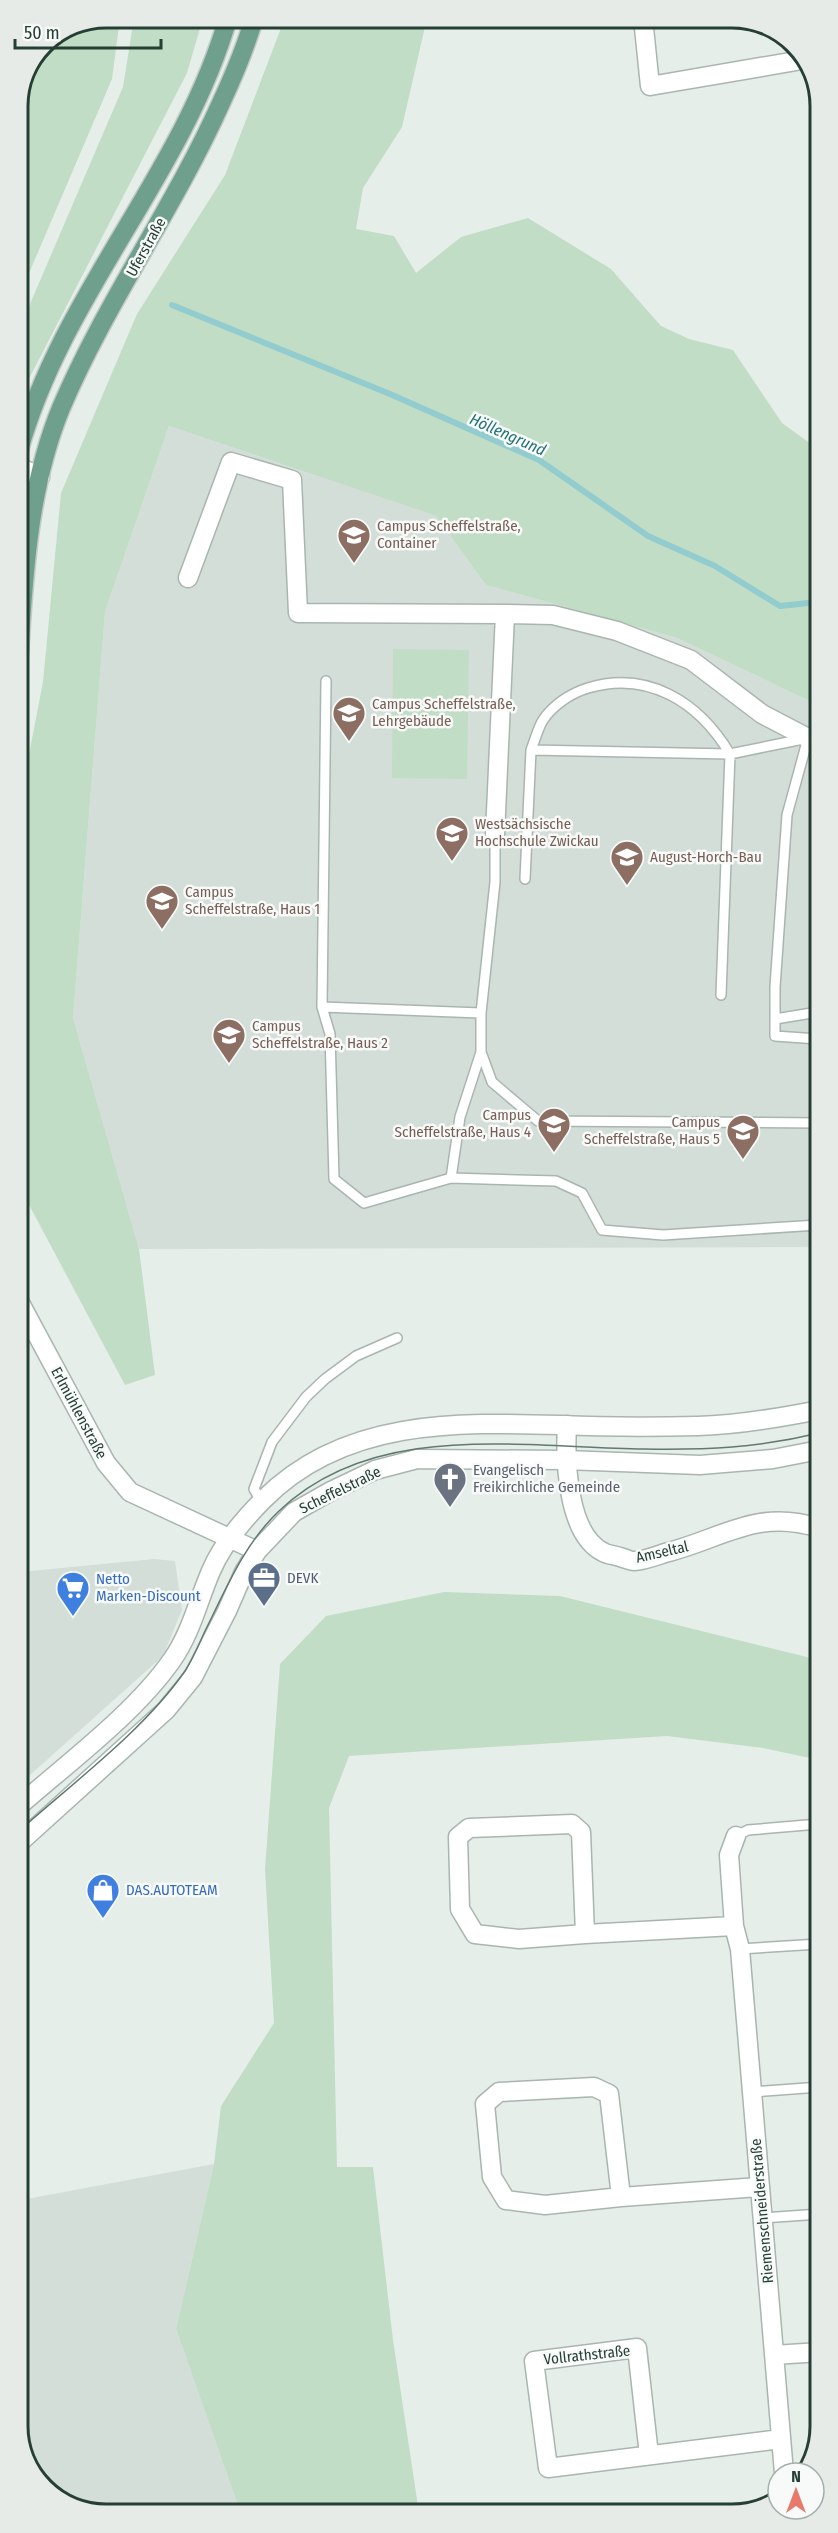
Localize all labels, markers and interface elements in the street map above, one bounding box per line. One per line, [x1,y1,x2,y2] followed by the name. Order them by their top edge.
[15,12,160,50] scale bar
[24,22,60,44] text: 50 m
[122,214,170,280] street label: Uferstraße
[467,409,549,460] water label: Höllengrund
[336,517,372,564] school or university icon: Campus Scheffelstraße, Container
[377,517,521,552] place label: Campus Scheffelstraße, Container
[331,695,367,742] school or university icon: Campus Scheffelstraße, Lehrgebäude
[372,695,516,730] place label: Campus Scheffelstraße, Lehrgebäude
[434,815,470,862] school or university icon: Westsächsische Hochschule Zwickau
[475,815,599,850] place label: Westsächsische Hochschule Zwickau
[609,839,645,886] school or university icon: August-Horch-Bau
[650,848,762,866] place label: August-Horch-Bau
[144,883,180,930] school or university icon: Campus Scheffelstraße, Haus 1
[185,883,320,918] place label: Campus Scheffelstraße, Haus 1
[211,1017,247,1064] school or university icon: Campus Scheffelstraße, Haus 2
[252,1017,388,1052] place label: Campus Scheffelstraße, Haus 2
[395,1106,531,1141] place label: Campus Scheffelstraße, Haus 4
[536,1106,572,1153] school or university icon: Campus Scheffelstraße, Haus 4
[584,1113,720,1148] place label: Campus Scheffelstraße, Haus 5
[725,1113,761,1160] school or university icon: Campus Scheffelstraße, Haus 5
[47,1364,111,1462] street label: Erlmühlenstraße
[432,1461,468,1508] church icon: Evangelisch Freikirchliche Gemeinde
[473,1461,620,1496] place label: Evangelisch Freikirchliche Gemeinde
[296,1463,384,1517] street label: Scheffelstraße
[634,1537,690,1567] street label: Amseltal
[246,1560,282,1607] office icon: DEVK
[287,1569,318,1587] place label: DEVK
[55,1570,91,1617] supermarket icon: Netto Marken-Discount
[96,1570,201,1605] place label: Netto Marken-Discount
[85,1872,121,1919] shop icon: DAS.AUTOTEAM
[126,1881,218,1899] place label: DAS.AUTOTEAM
[747,2138,777,2284] street label: Riemenschneiderstraße
[543,2342,631,2368] street label: Vollrathstraße
[766,2461,826,2521] north arrow
[791,2467,801,2486] text: N

